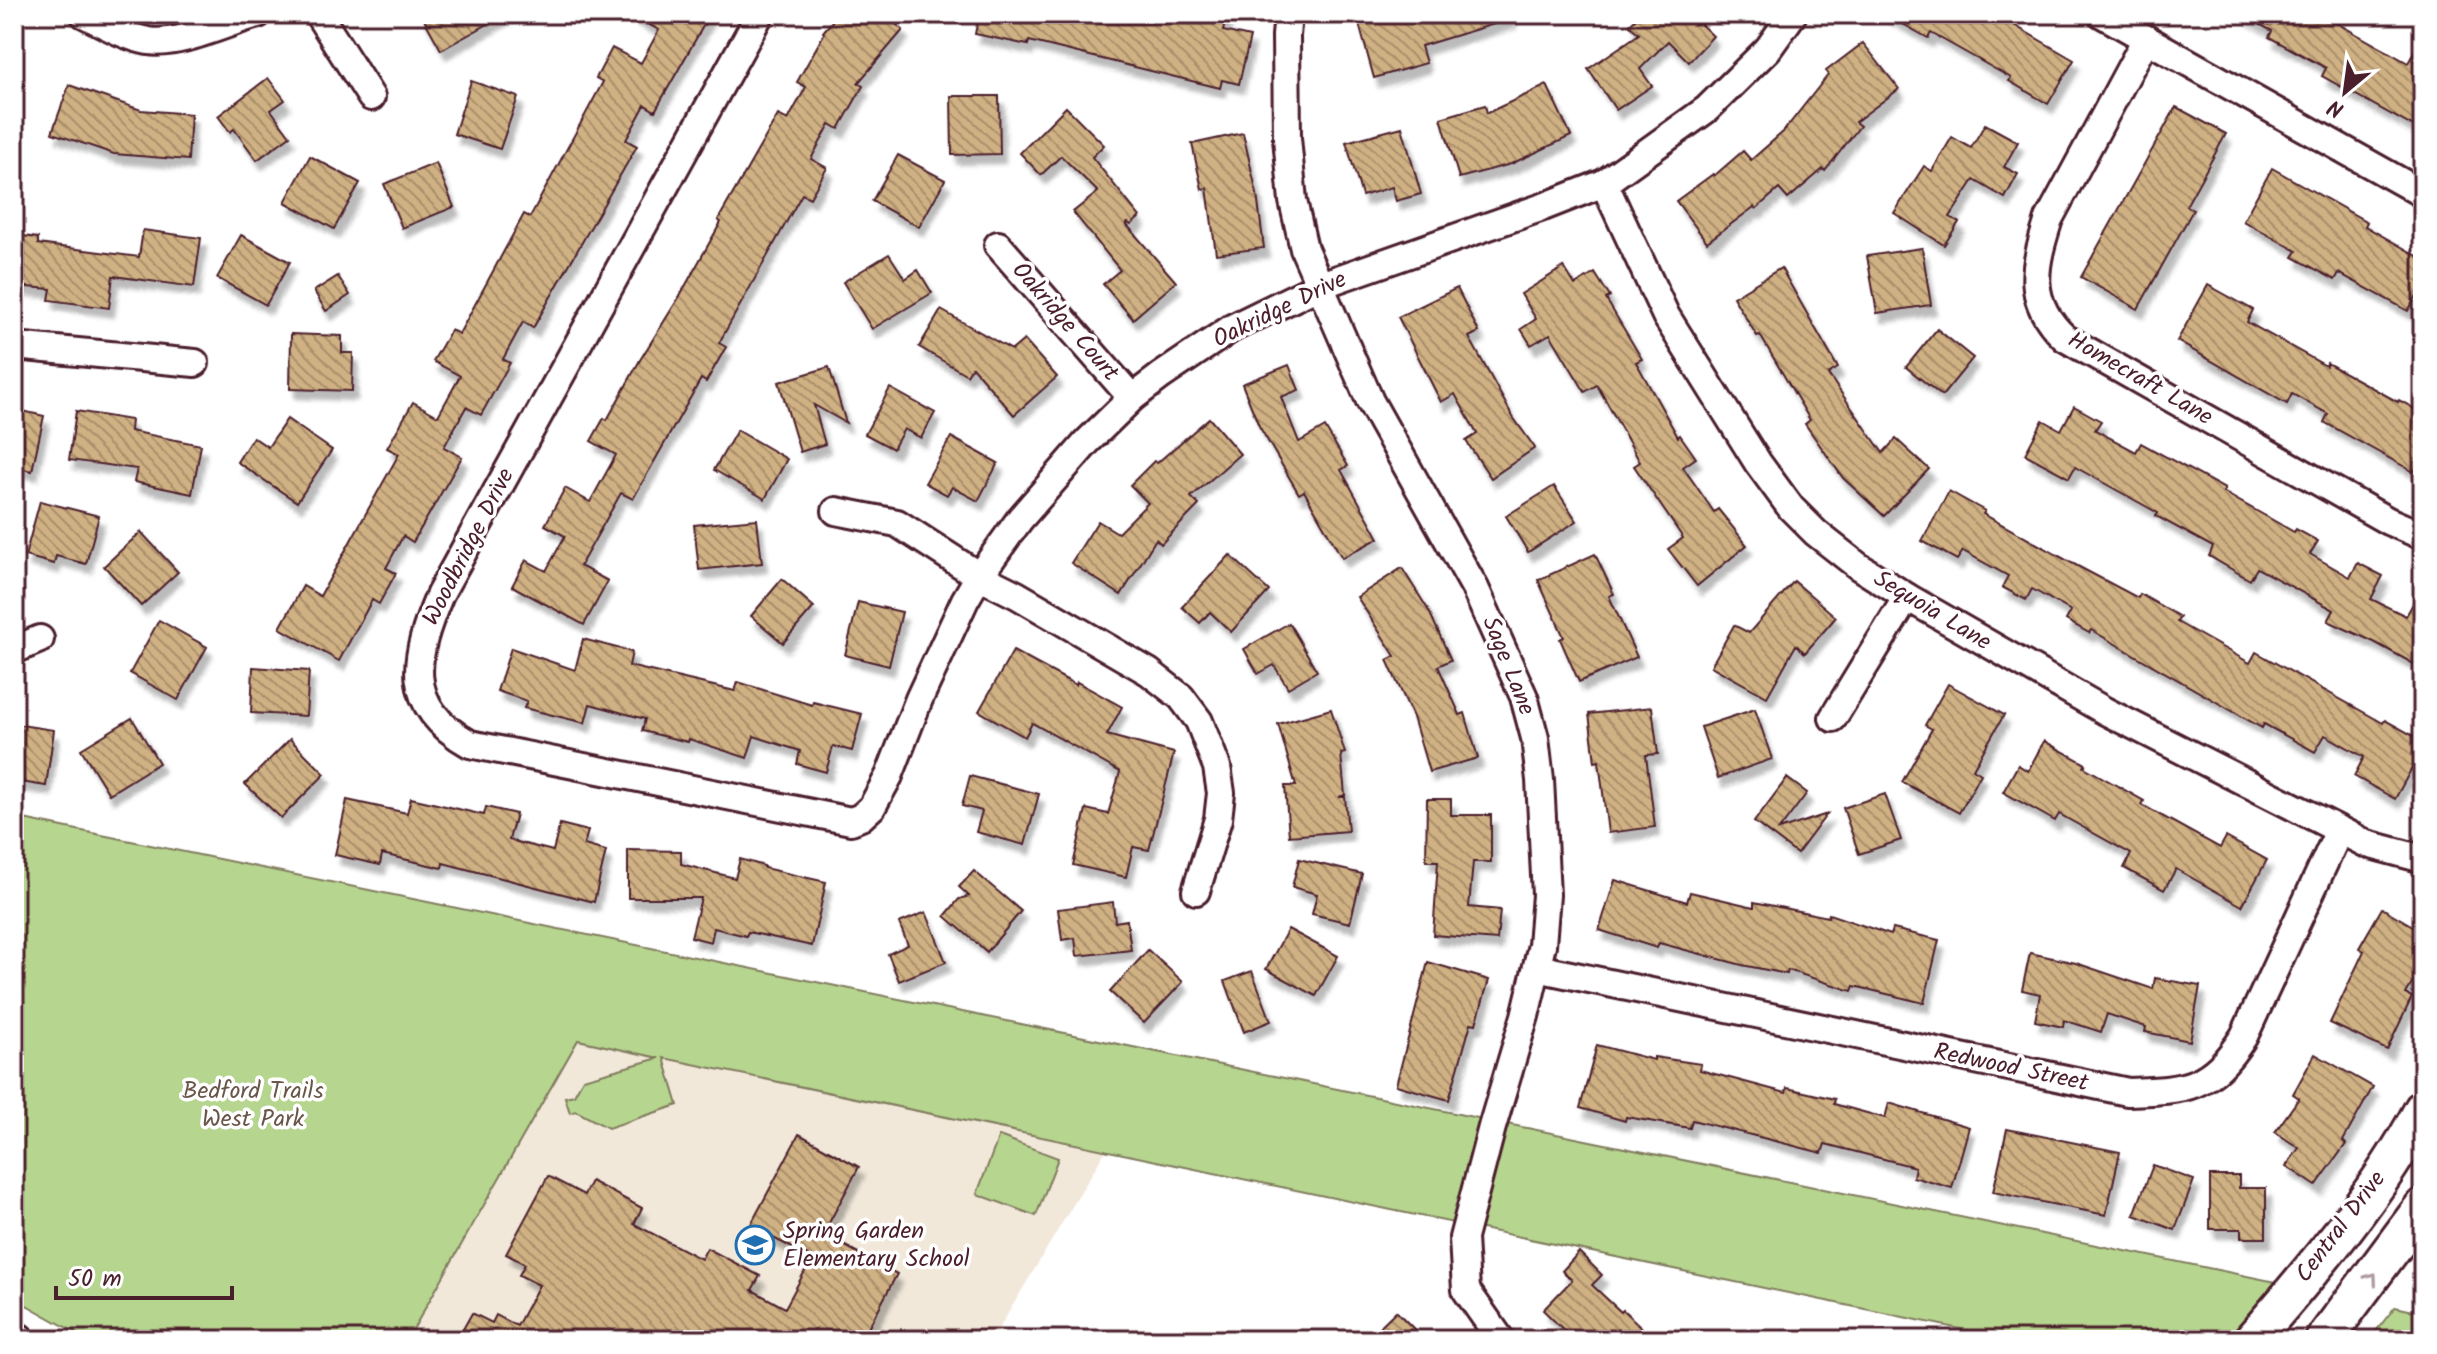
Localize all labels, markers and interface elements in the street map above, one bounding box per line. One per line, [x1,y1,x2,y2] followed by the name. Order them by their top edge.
[2305,52,2385,132] north arrow
[2322,89,2351,126] text: N
[1001,253,1129,391] street label: Oakridge Court
[1206,261,1354,359] street label: Oakridge Drive
[2060,321,2220,437] street label: Homecraft Lane
[412,461,526,633] street label: Woodbridge Drive
[1865,560,1999,662] street label: Sequoia Lane
[1470,611,1546,722] street label: Sage Lane
[1930,1033,2093,1104] street label: Redwood Street
[182,1072,324,1139] park label: Bedford Trails West Park
[2286,1162,2396,1291] street label: Central Drive
[783,1212,970,1279] place label: Spring Garden Elementary School
[734,1224,776,1266] school or university icon: Spring Garden Elementary School
[56,1250,232,1300] scale bar
[68,1260,122,1299] text: 50 m
[2362,1272,2376,1287] one-way arrow

